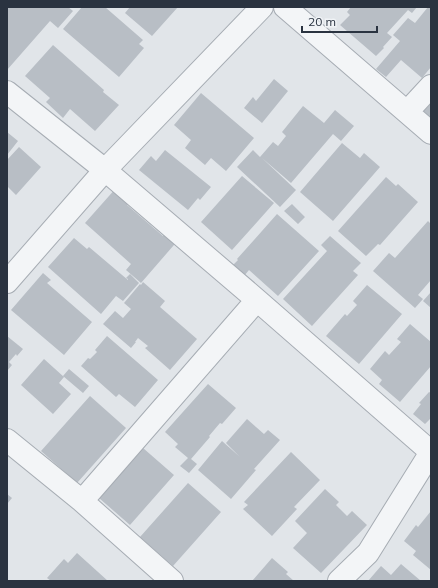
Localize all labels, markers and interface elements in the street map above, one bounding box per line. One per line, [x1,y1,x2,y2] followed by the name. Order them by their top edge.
[302,8,377,34] scale bar
[308,14,336,29] text: 20 m

